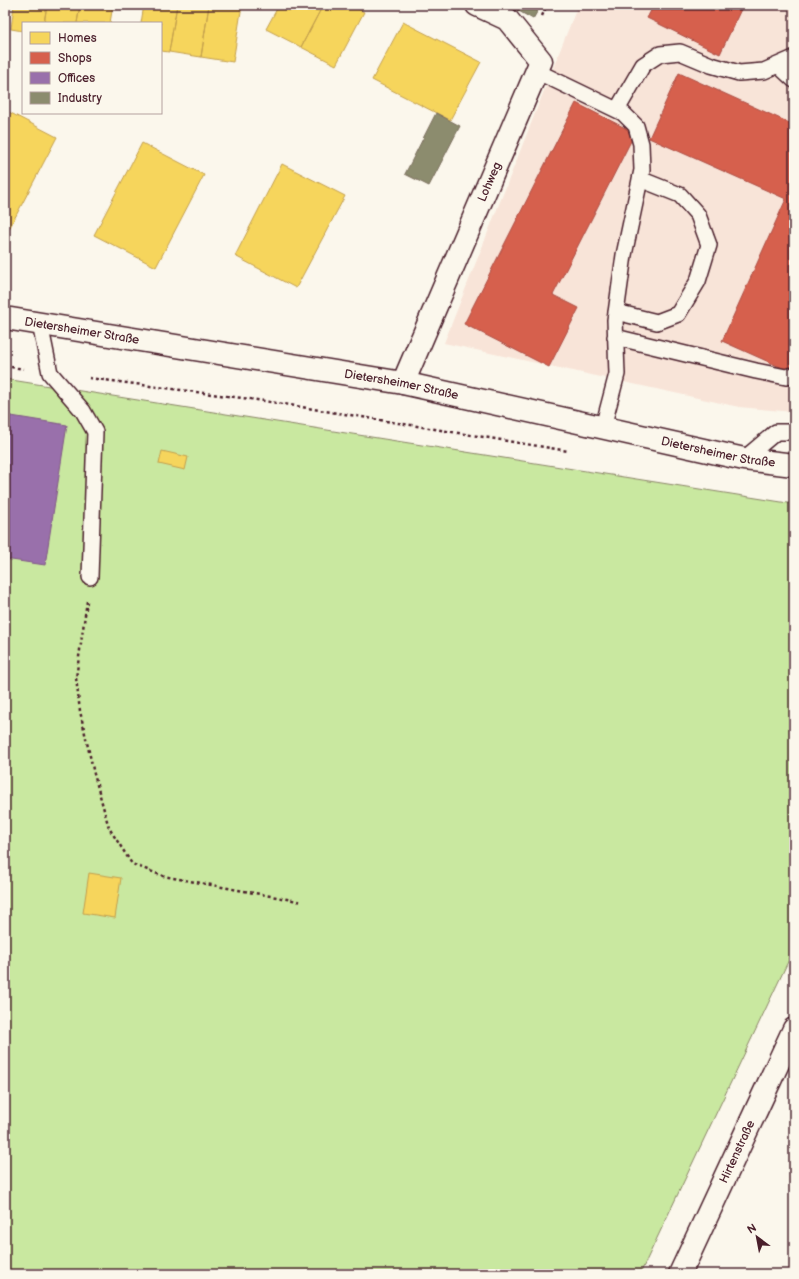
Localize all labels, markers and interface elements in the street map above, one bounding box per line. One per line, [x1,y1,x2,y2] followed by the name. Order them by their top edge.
[22,22,162,114] legend
[58,31,97,46] text: Homes
[58,51,92,66] text: Shops
[58,71,95,86] text: Offices
[58,91,103,106] text: Industry
[475,160,505,204] street label: Lohweg
[23,314,140,348] street label: Dietersheimer Straße
[343,367,460,403] street label: Dietersheimer Straße
[660,434,776,471] street label: Dietersheimer Straße
[716,1118,758,1186] street label: Hirtenstraße
[737,1217,777,1257] north arrow
[745,1221,759,1237] text: N

